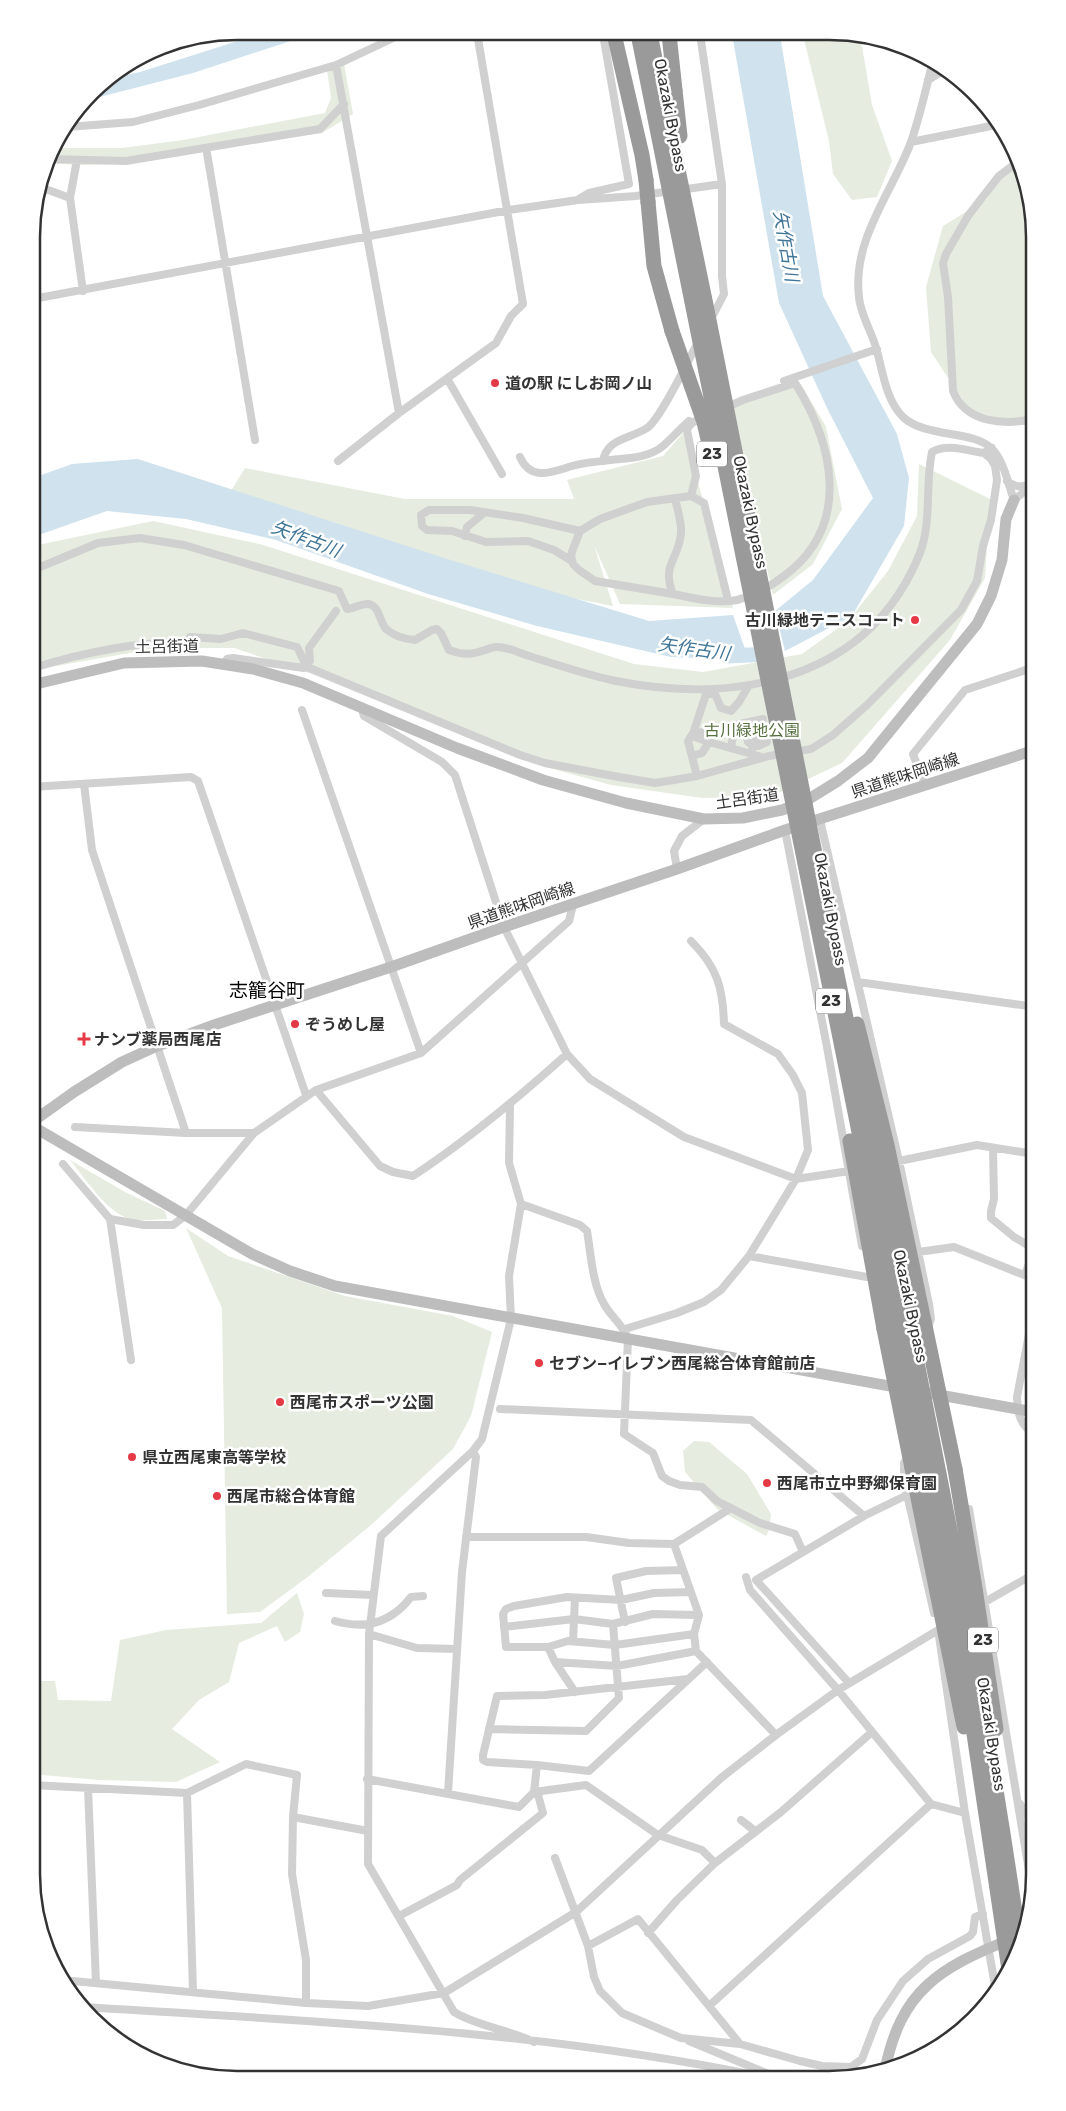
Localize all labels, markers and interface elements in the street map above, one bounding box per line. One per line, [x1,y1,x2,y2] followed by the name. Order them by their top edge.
[650,57,691,173] street label: Okazaki Bypass
[769,209,803,285] water label: 矢作古川
[505,374,652,393] place label: 道の駅 にしお岡ノ山
[489,377,501,389] marker: 道の駅 にしお岡ノ山
[697,442,727,466] road number: 23
[729,454,772,570] street label: Okazaki Bypass
[268,516,345,563] water label: 矢作古川
[745,611,905,630] place label: 古川緑地テニスコート
[909,614,921,626] marker: 古川緑地テニスコート
[657,633,733,665] water label: 矢作古川
[135,636,199,657] street label: 土呂街道
[704,721,800,740] park label: 古川緑地公園
[849,749,961,802] street label: 県道熊味岡崎線
[714,785,780,812] street label: 土呂街道
[810,851,851,967] street label: Okazaki Bypass
[465,878,577,933] street label: 県道熊味岡崎線
[229,979,305,1002] district label: 志籠谷町
[816,988,846,1014] road number: 23
[305,1015,385,1034] place label: ぞうめし屋
[289,1018,301,1030] marker: ぞうめし屋
[94,1030,222,1049] place label: ナンブ薬局西尾店
[78,1033,90,1045] marker: ナンブ薬局西尾店
[889,1248,932,1364] street label: Okazaki Bypass
[549,1354,815,1373] place label: セブン−イレブン西尾総合体育館前店
[533,1357,545,1369] marker: セブン−イレブン西尾総合体育館前店
[290,1393,434,1412] place label: 西尾市スポーツ公園
[274,1396,286,1408] marker: 西尾市スポーツ公園
[142,1448,286,1467] place label: 県立西尾東高等学校
[126,1451,138,1463] marker: 県立西尾東高等学校
[777,1474,937,1493] place label: 西尾市立中野郷保育園
[761,1477,773,1489] marker: 西尾市立中野郷保育園
[227,1487,355,1506] place label: 西尾市総合体育館
[211,1490,223,1502] marker: 西尾市総合体育館
[968,1628,998,1652] road number: 23
[973,1676,1010,1792] street label: Okazaki Bypass

